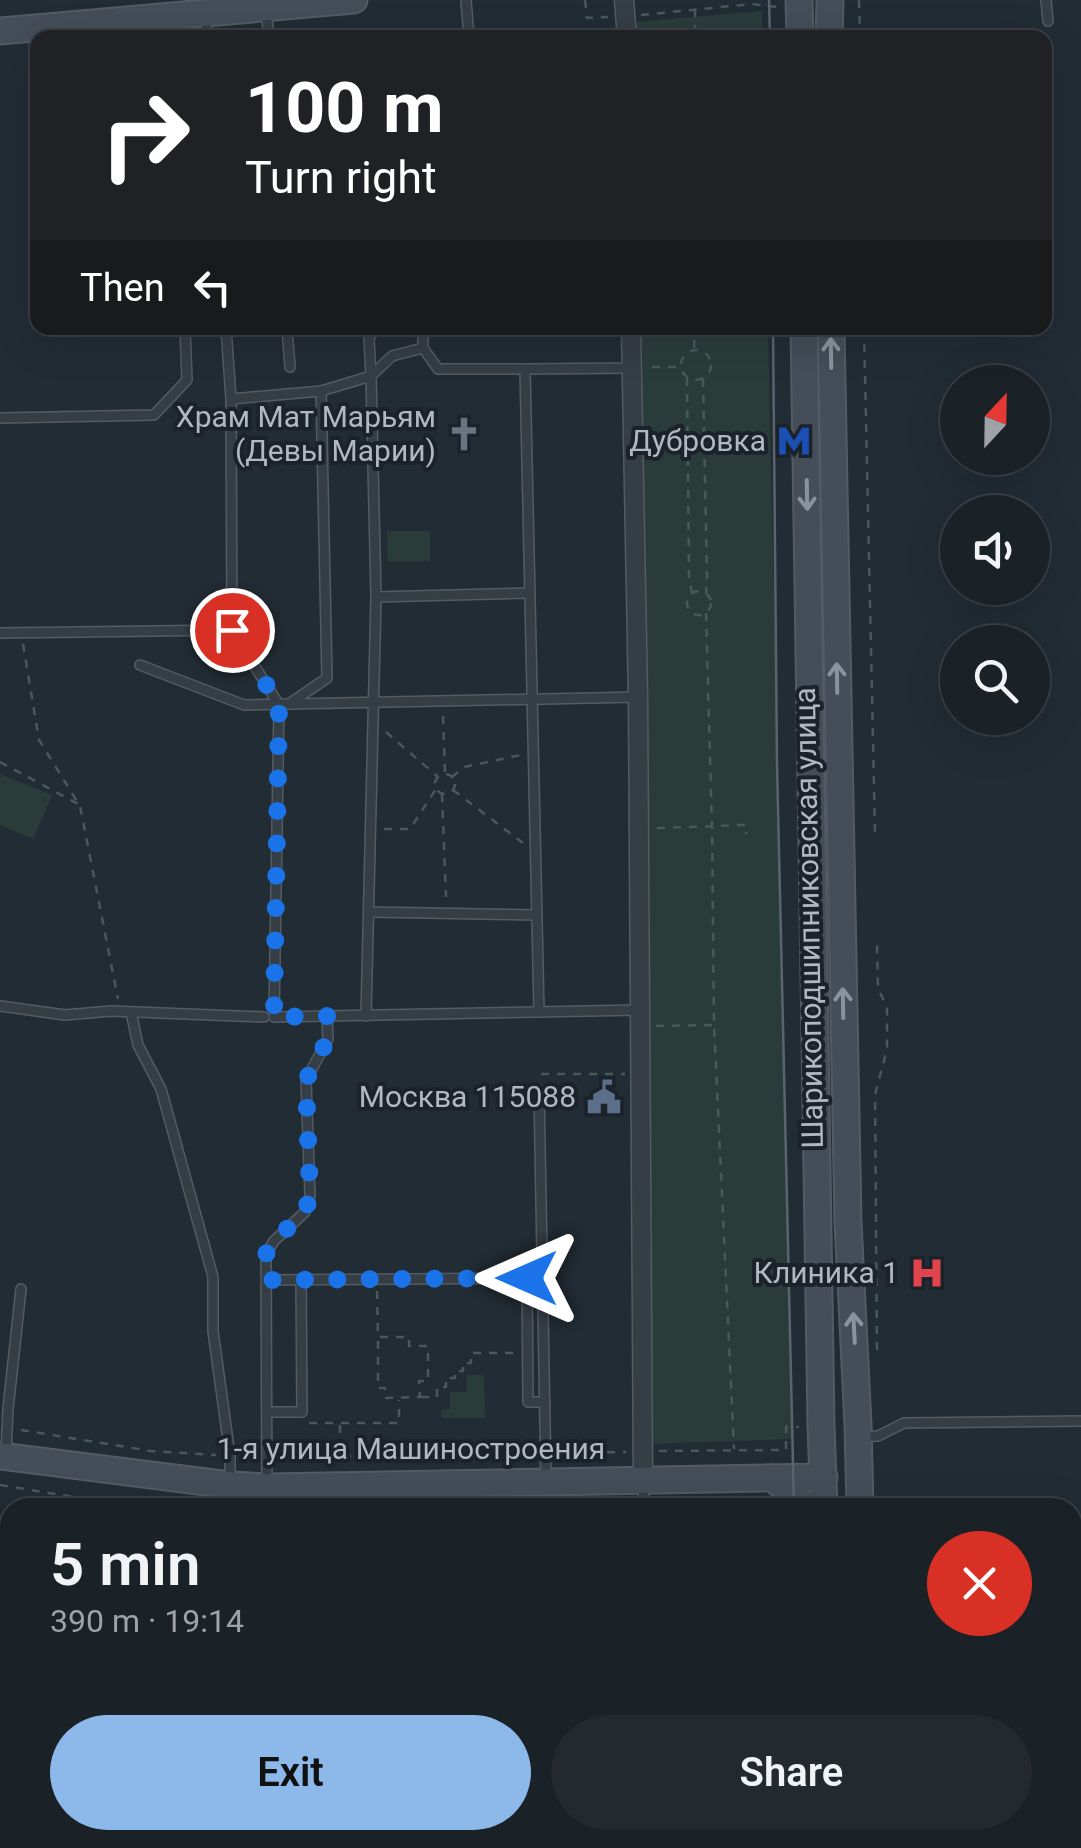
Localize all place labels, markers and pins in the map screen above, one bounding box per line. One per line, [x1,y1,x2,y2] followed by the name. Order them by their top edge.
[176,399,436,468] place label: Храм Мат Марьям (Девы Марии)
[445,415,483,453] church icon: Храм Мат Марьям (Девы Марии)
[775,422,813,460] metro station icon: Дубровка
[629,423,766,458] place label: Дубровка
[190,588,275,673] pin
[585,1078,623,1116] public building icon: Москва 115088
[359,1079,576,1114] place label: Москва 115088
[908,1254,946,1292] hospital icon: Клиника 1
[754,1255,899,1290] place label: Клиника 1

